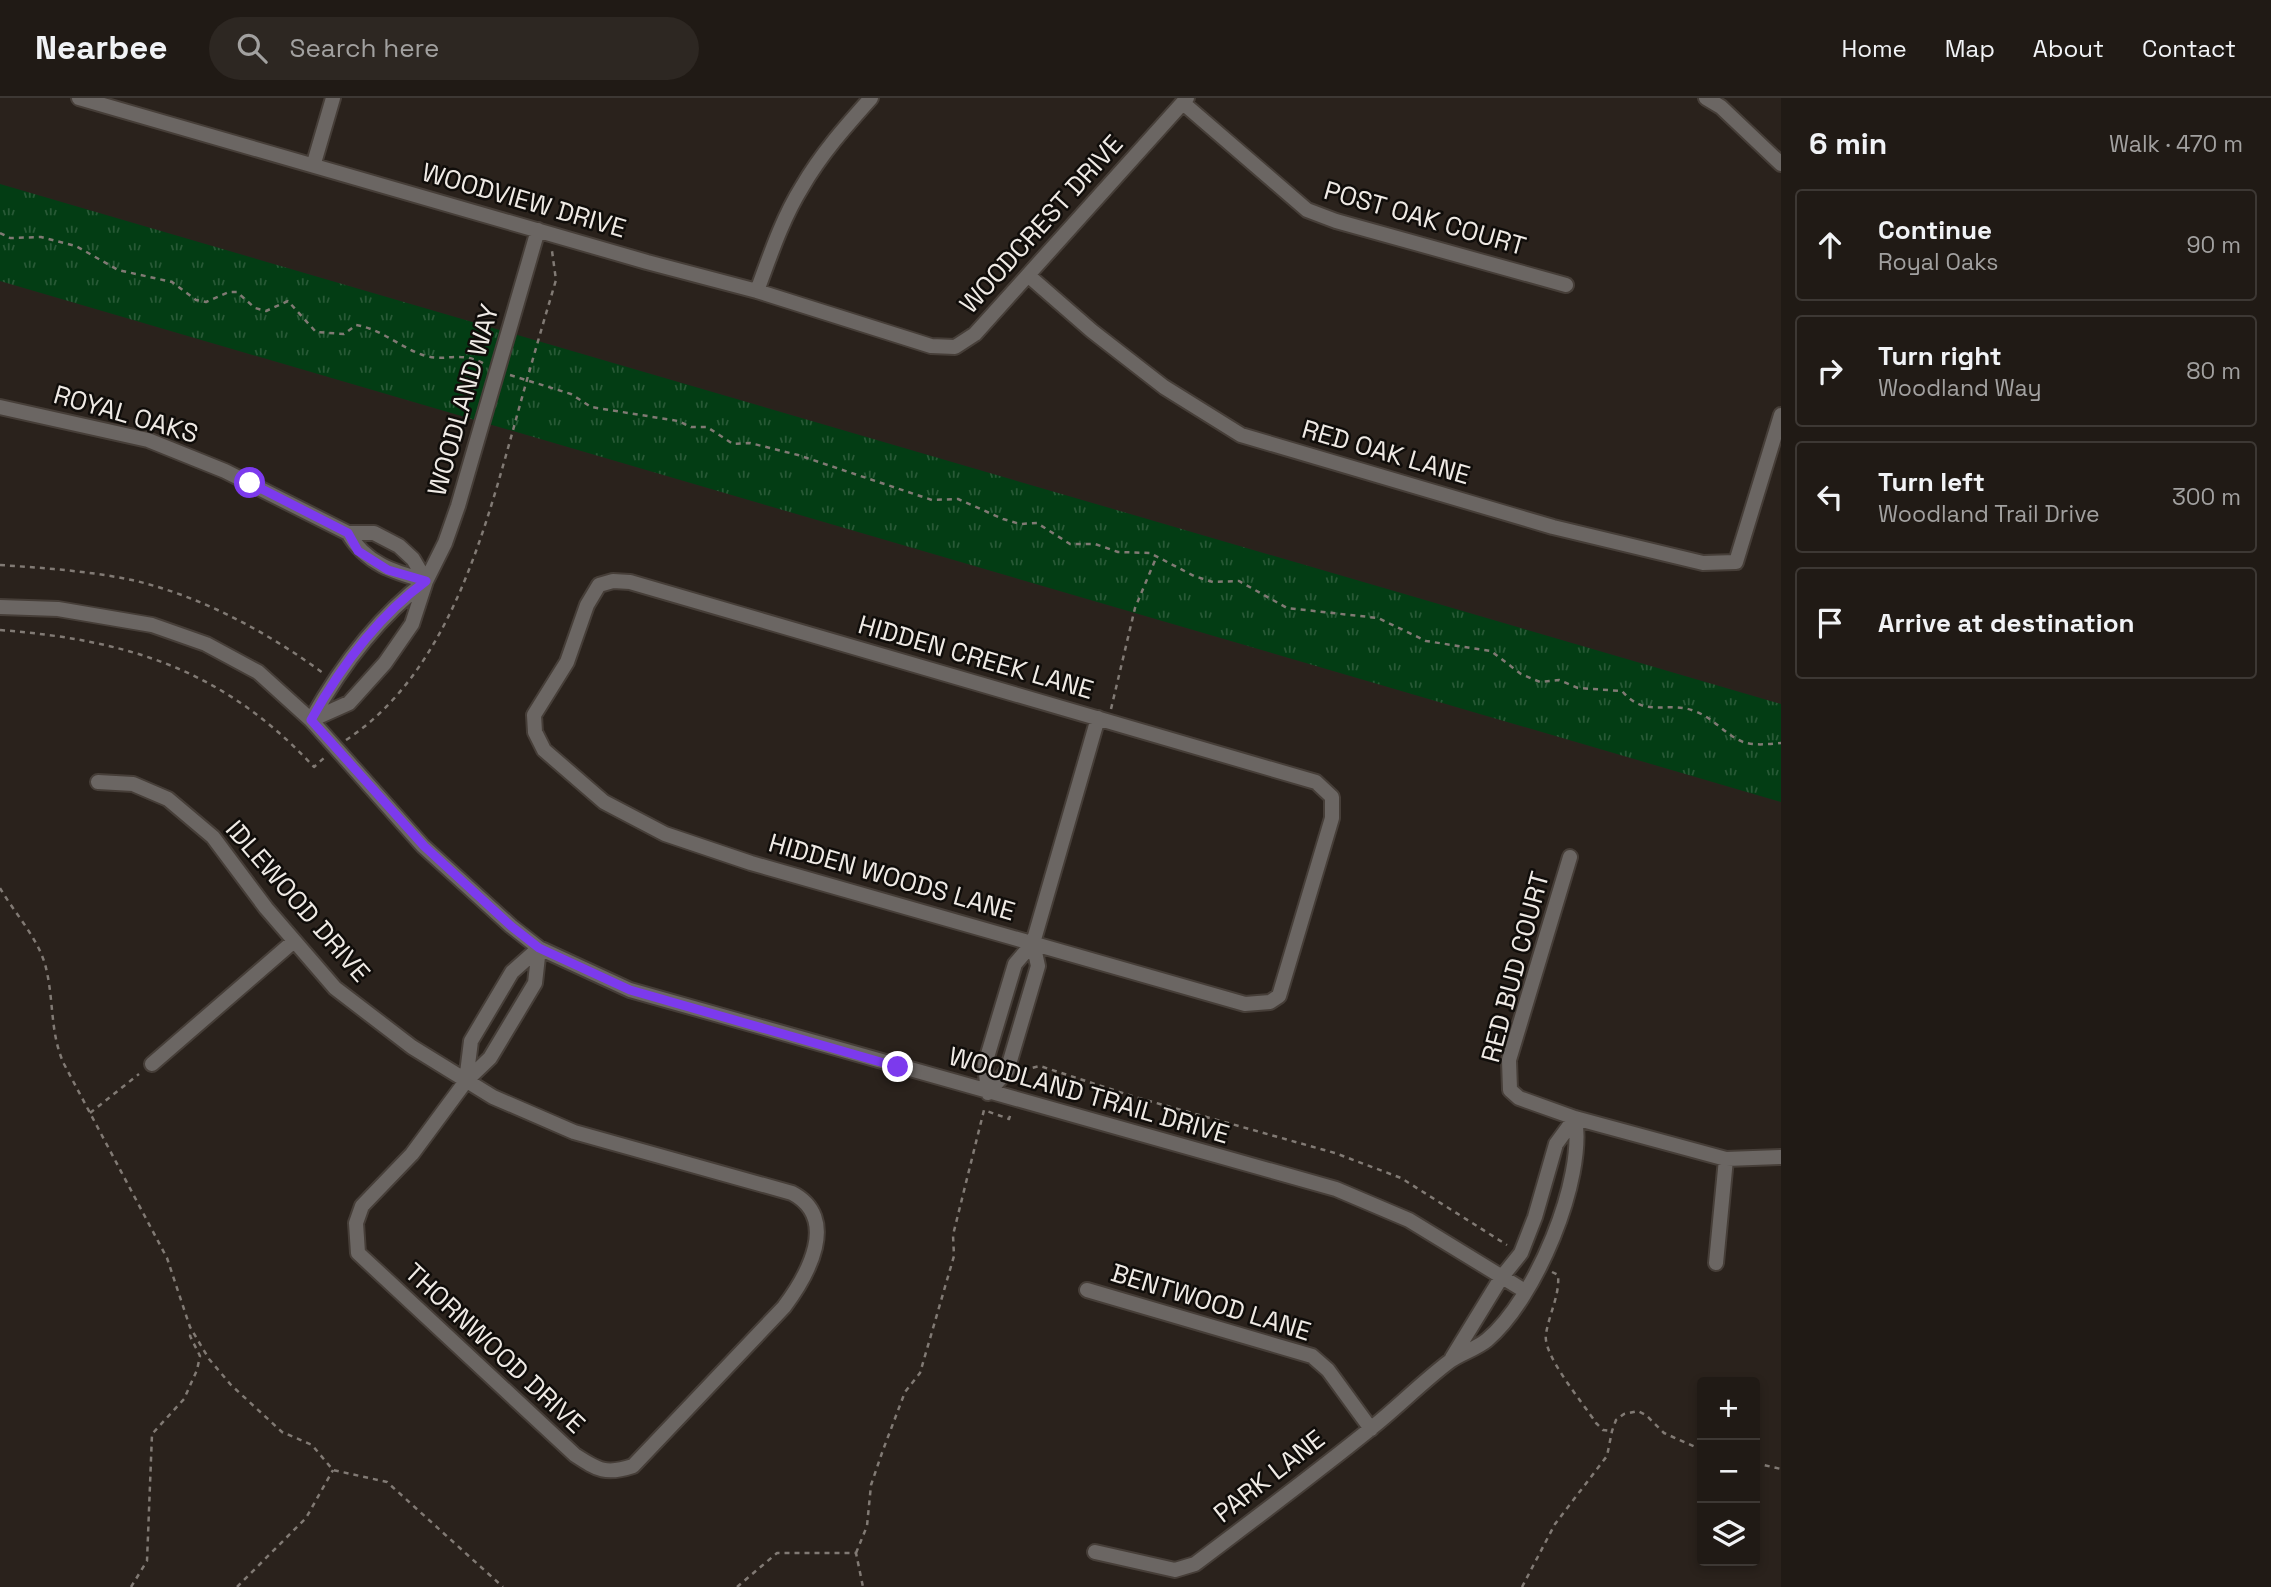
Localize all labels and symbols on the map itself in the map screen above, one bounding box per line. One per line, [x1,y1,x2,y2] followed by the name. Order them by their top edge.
[952,128,1130,320] street label: WOODCREST DRIVE
[418,155,630,245] street label: WOODVIEW DRIVE
[1320,173,1530,263] street label: POST OAK COURT
[419,300,507,500] street label: WOODLAND WAY
[50,377,202,451] street label: ROYAL OAKS
[1298,412,1474,492] street label: RED OAK LANE
[234,467,265,498] route start
[854,607,1098,707] street label: HIDDEN CREEK LANE
[218,813,378,989] street label: IDLEWOOD DRIVE
[765,826,1019,928] street label: HIDDEN WOODS LANE
[1473,868,1557,1066] street label: RED BUD COURT
[945,1039,1233,1151] street label: WOODLAND TRAIL DRIVE
[882,1051,913,1082] route end
[1107,1255,1315,1349] street label: BENTWOOD LANE
[398,1256,592,1440] street label: THORNWOOD DRIVE
[1207,1422,1331,1530] street label: PARK LANE

